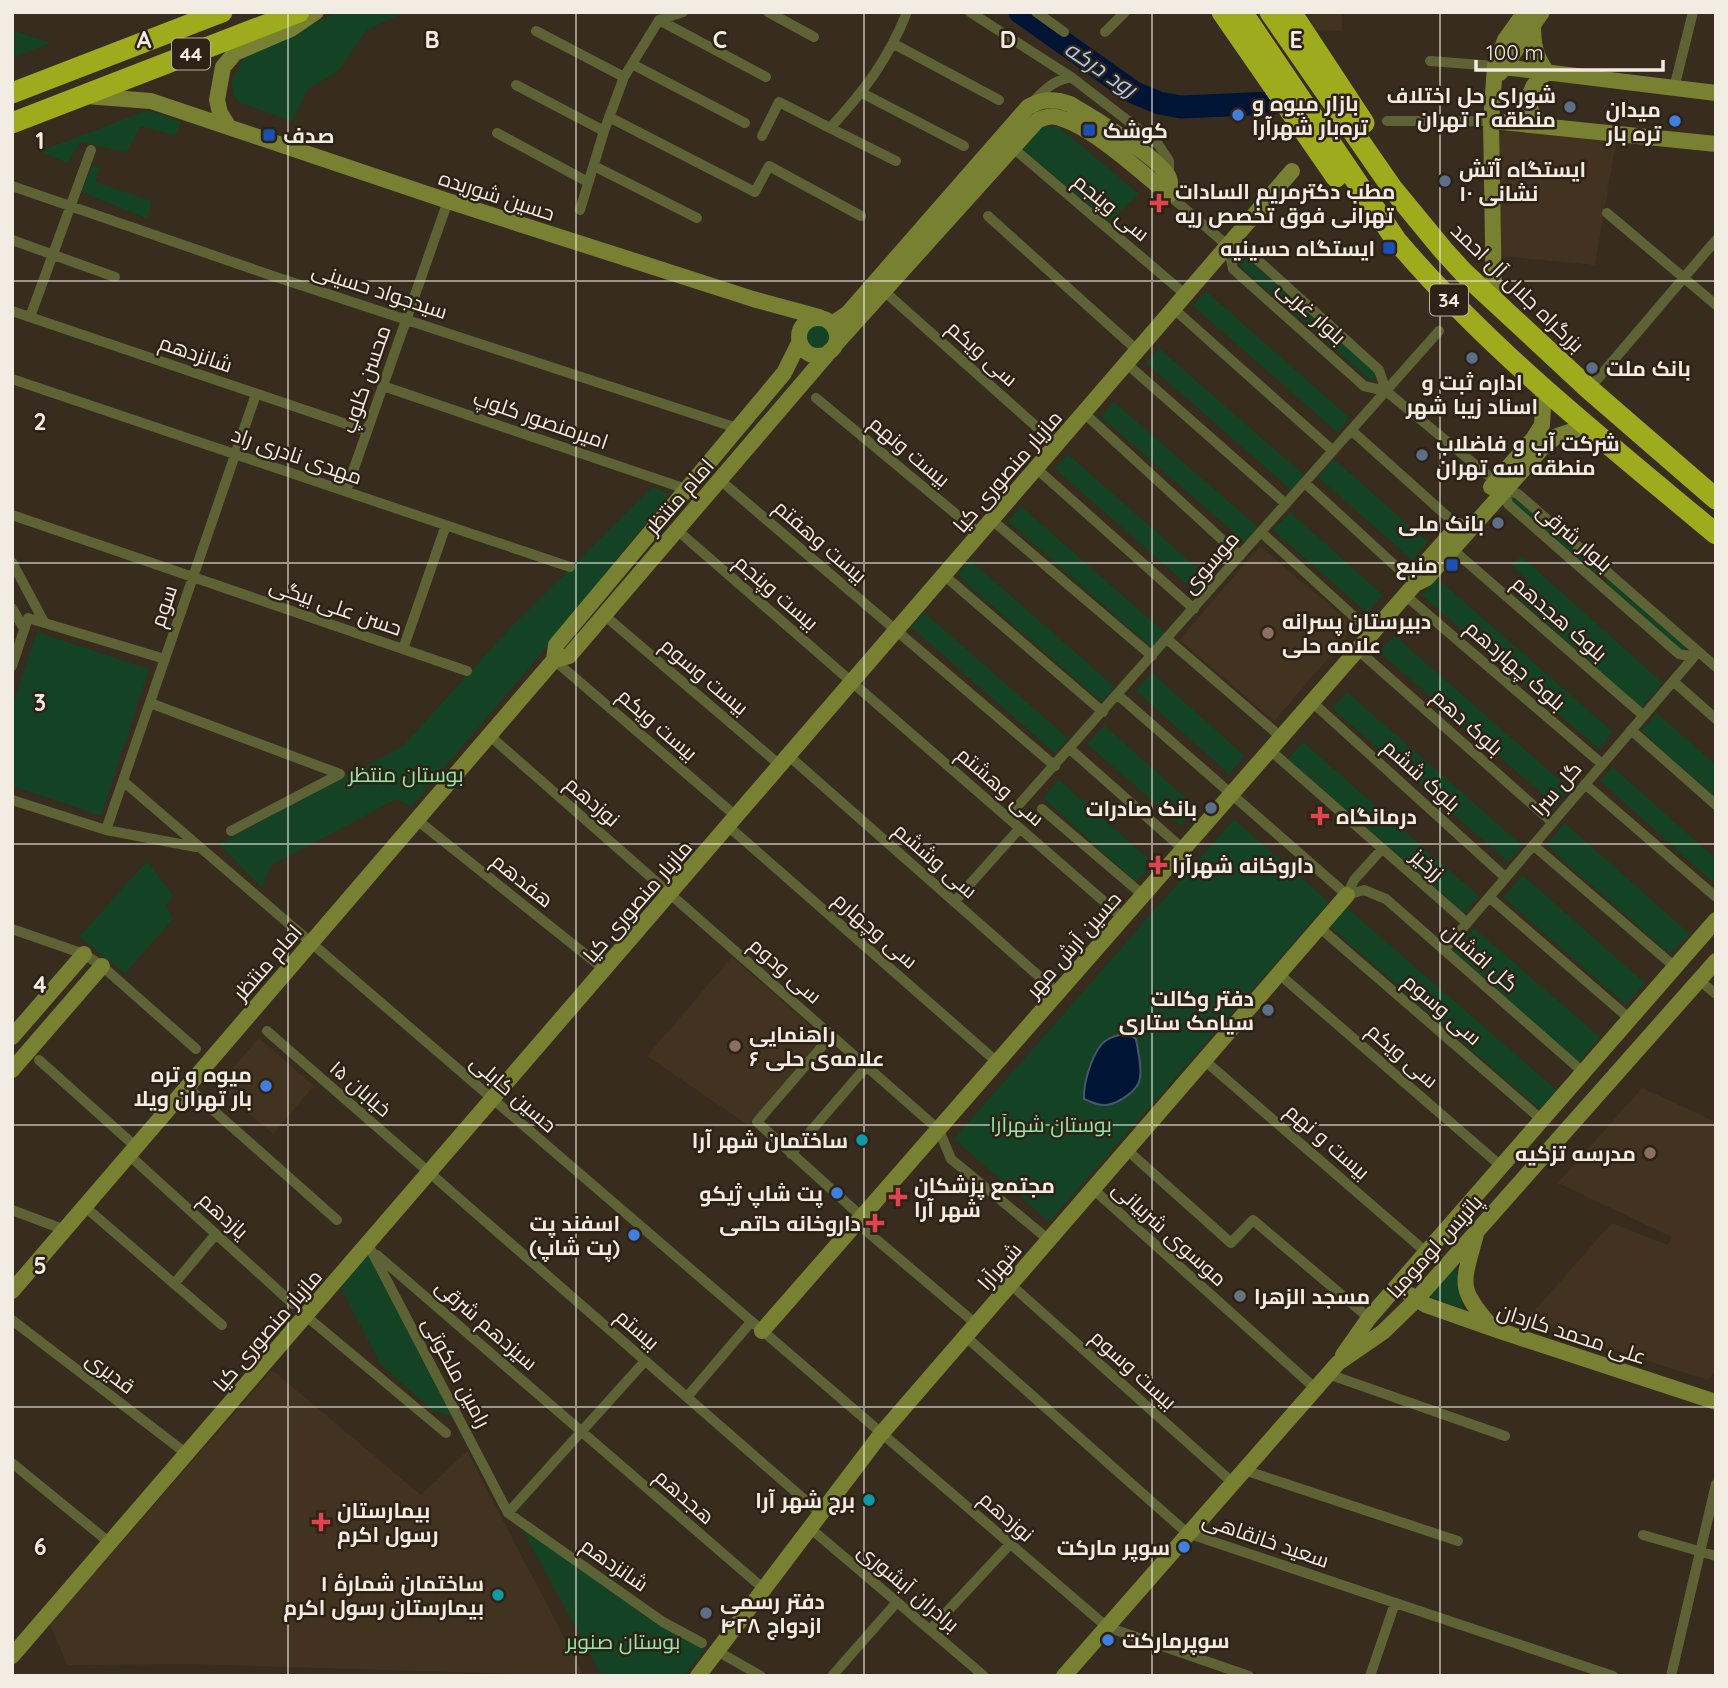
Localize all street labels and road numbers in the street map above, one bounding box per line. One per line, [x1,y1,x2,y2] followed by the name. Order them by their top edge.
[172,38,210,70] road number: 44
[435,164,558,227] street label: حسین شوریده
[1067,168,1155,248] street label: سی وپنجم
[1445,217,1590,358] street label: بزرگراه جلال آل احمد
[309,256,451,325] street label: سیدجواد حسینی
[1271,274,1352,351] street label: بلوار غربی
[1430,284,1468,316] road number: 34
[941,314,1024,393] street label: سی ویکم
[334,322,398,437] street label: محسن کلوپ
[155,328,236,380] street label: شانزدهم
[470,384,612,456] street label: امیرمنصور کلوپ
[947,405,1068,538] street label: مازیار منصوری کیا
[863,410,956,494] street label: بیست ونهم
[228,420,366,490] street label: مهدی نادری راد
[638,453,721,541] street label: امام منتظر
[768,494,873,590] street label: بیست وهفتم
[1531,497,1618,578] street label: بلوار شرقی
[1176,526,1245,599] street label: موسوی
[728,549,824,637] street label: بیست وپنجم
[1506,570,1613,668] street label: بلوک هجدهم
[266,571,406,642] street label: حسن علی بیگی
[144,582,184,631] street label: سوم
[1459,614,1571,717] street label: بلوک چهاردهم
[654,632,754,722] street label: بیست وسوم
[611,682,703,767] street label: بیست ویکم
[1426,683,1509,762] street label: بلوک دهم
[1376,733,1466,818] street label: بلوک ششم
[950,741,1050,833] street label: سی وهشتم
[1525,755,1587,821] street label: گل سرا
[559,770,626,833] street label: نوزدهم
[888,817,983,905] street label: سی وششم
[577,835,698,968] street label: مازیار منصوری کیا
[1405,842,1450,885] street label: زرخیز
[486,847,559,914] street label: هفدهم
[827,886,924,975] street label: سی وچهارم
[1019,886,1127,1004] street label: حسین آرش مهر
[1437,917,1524,997] street label: گل افشان
[226,919,309,1007] street label: امام منتظر
[743,931,828,1010] street label: سی ودوم
[1397,968,1488,1052] street label: سی وسوم
[1361,1017,1444,1095] street label: سی ویکم
[465,1048,563,1138] street label: حسین کابلی
[324,1054,397,1123] street label: خیابان ۱۵
[1279,1097,1375,1186] street label: بیست و نهم
[1107,1175,1233,1292] street label: موسوی شربیانی
[192,1186,255,1246] street label: یازدهم
[1381,1188,1489,1305] street label: پاتریس لومومبا
[971,1237,1027,1296] street label: شهرآرا
[207,1264,328,1397] street label: مازیار منصوری کیا
[429,1273,543,1377] street label: سیزدهم شرقی
[1494,1297,1650,1370] street label: علی محمد کاردان
[609,1303,665,1357] street label: بیستم
[416,1312,497,1432] street label: رامین ملکوتی
[1084,1324,1182,1416] street label: بیست وسوم
[81,1345,141,1400] street label: قدیری
[648,1463,720,1531] street label: هجدهم
[973,1485,1040,1548] street label: نوزدهم
[1199,1505,1333,1574] street label: سعید خانقاهی
[575,1532,654,1598] street label: شانزدهم
[852,1537,965,1638] street label: برادران آبشوری

